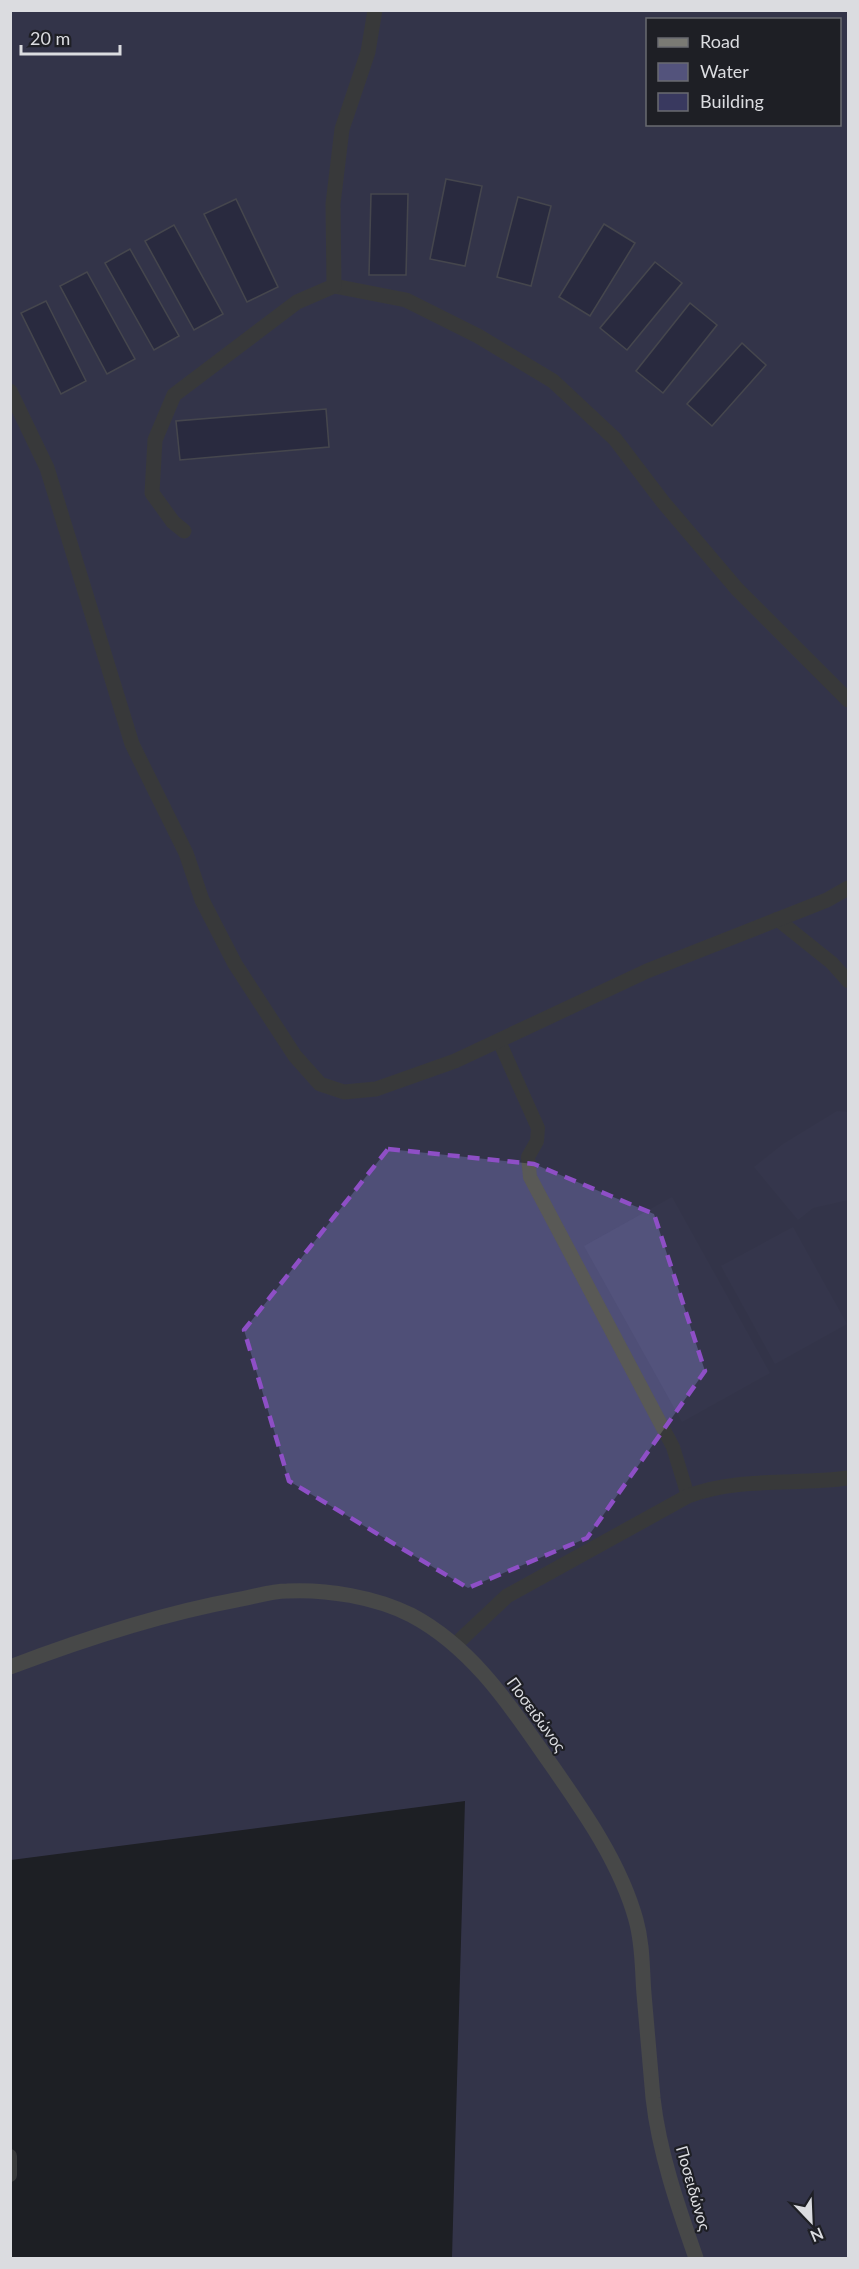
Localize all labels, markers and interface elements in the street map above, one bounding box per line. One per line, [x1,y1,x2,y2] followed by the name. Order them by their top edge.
[21,18,120,56] scale bar
[646,18,841,126] legend
[30,27,70,49] text: 20 m
[700,30,740,52] text: Road
[700,60,749,82] text: Water
[700,90,764,112] text: Building
[504,1673,571,1755] street label: Ποσειδώνος
[673,2143,715,2233] street label: Ποσειδώνος
[781,2191,841,2251] north arrow
[808,2224,826,2246] text: N

